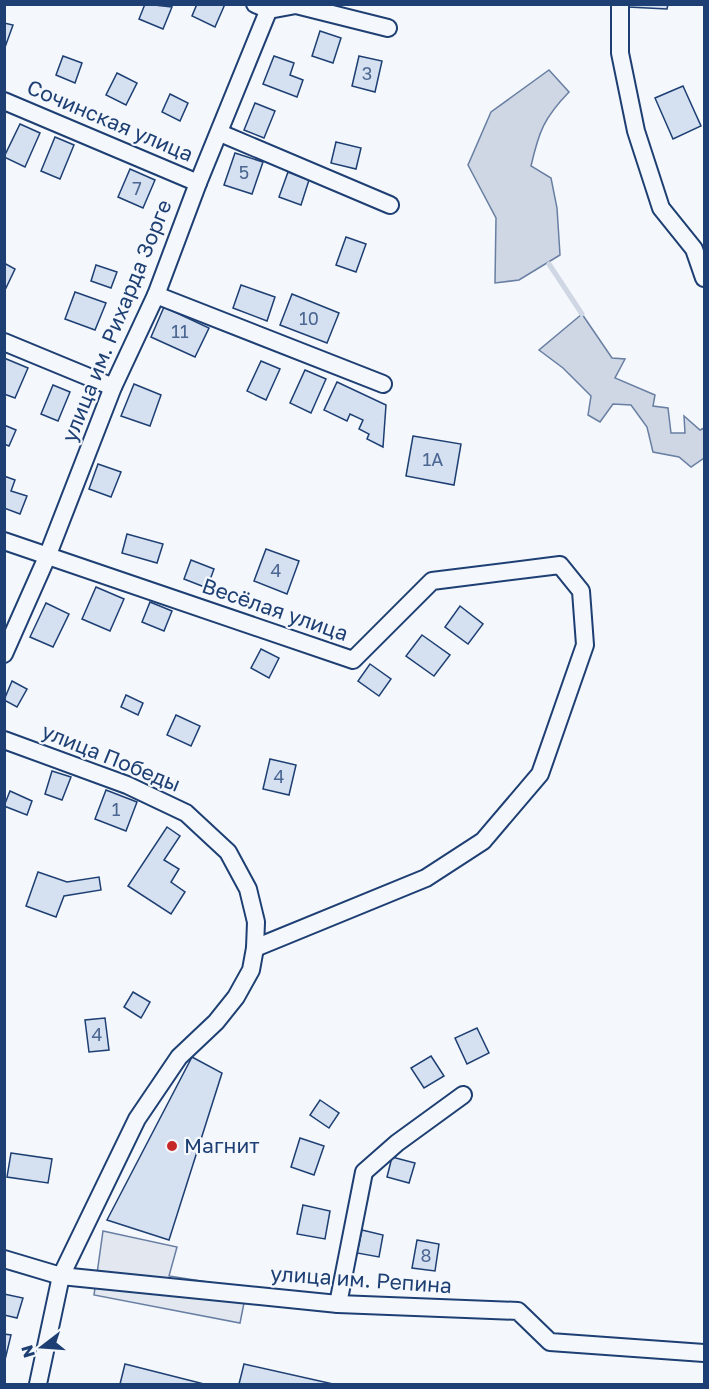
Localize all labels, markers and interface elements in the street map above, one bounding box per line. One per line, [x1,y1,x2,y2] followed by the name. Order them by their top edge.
[362,62,372,84] house number: 3
[23,73,197,167] street label: Сочинская улица
[239,161,249,183] house number: 5
[132,177,142,199] house number: 7
[55,196,177,446] street label: улица им. Рихарда Зорге
[299,307,319,329] house number: 10
[171,320,189,342] house number: 11
[423,448,443,470] house number: 1А
[271,559,282,581] house number: 4
[199,572,352,646] street label: Весёлая улица
[38,717,185,797] street label: улица Победы
[274,765,285,787] house number: 4
[112,798,121,820] house number: 1
[92,1023,103,1045] house number: 4
[184,1132,260,1158] place label: Магнит
[165,1139,179,1153] marker: Магнит
[421,1244,431,1266] house number: 8
[269,1260,453,1298] street label: улица им. Репина
[12,1317,72,1377] north arrow
[16,1343,39,1360] text: N

